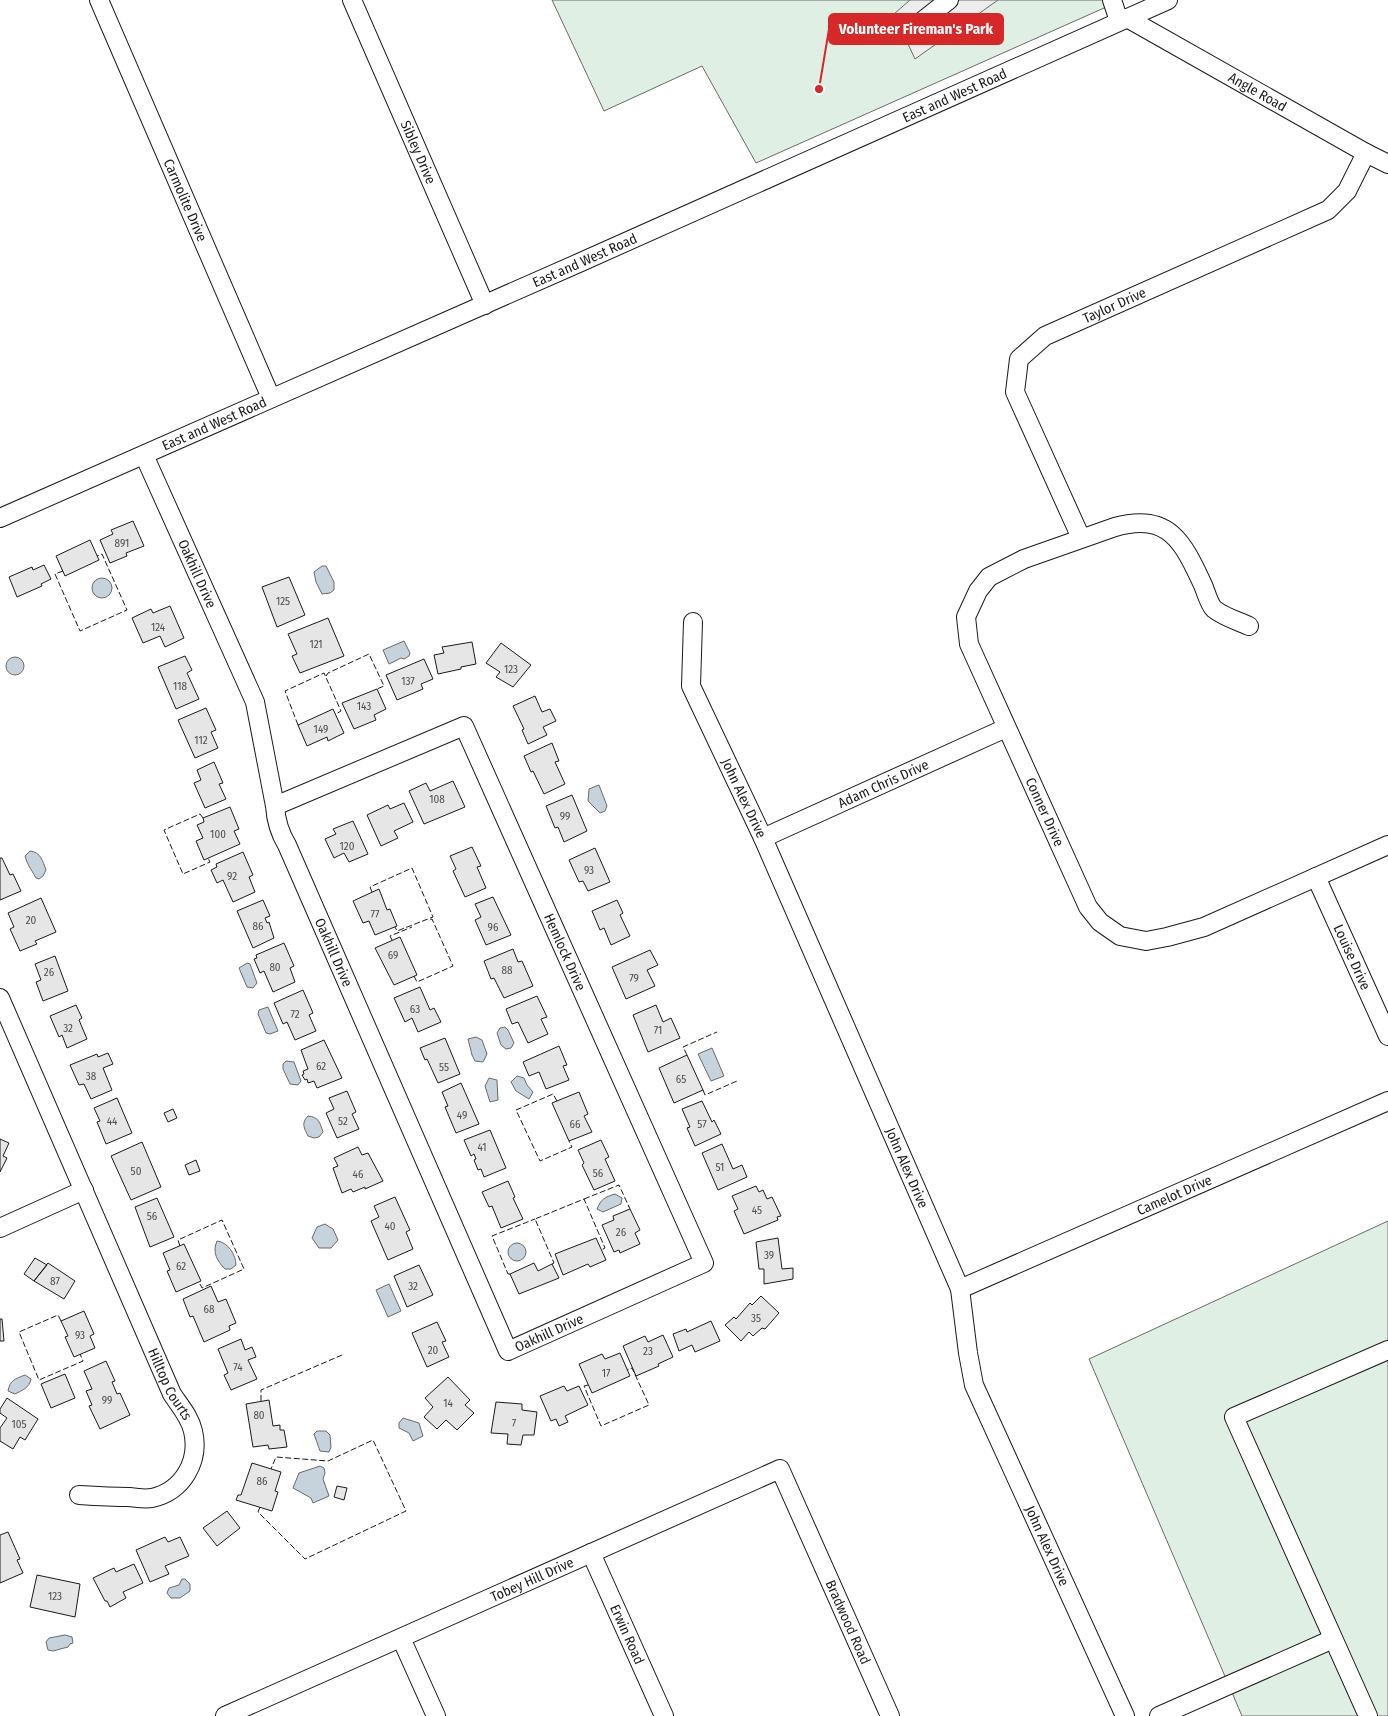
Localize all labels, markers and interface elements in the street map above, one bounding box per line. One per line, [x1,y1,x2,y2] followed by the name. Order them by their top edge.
[829,14,1003,44] callout: Volunteer Fireman's Park
[838,20,994,38] text: Volunteer Fireman's Park
[900,65,1010,126] street label: East and West Road
[1225,69,1290,115] street label: Angle Road
[397,118,439,187] street label: Sibley Drive
[160,156,210,244] street label: Carmolite Drive
[530,230,640,291] street label: East and West Road
[1080,284,1149,327] street label: Taylor Drive
[160,394,269,455] street label: East and West Road
[115,537,129,550] house number: 891
[174,537,220,611] street label: Oakhill Drive
[276,595,290,608] house number: 125
[151,621,166,634] house number: 124
[309,638,323,651] house number: 121
[504,663,518,676] house number: 123
[401,675,415,688] house number: 137
[173,680,187,693] house number: 118
[357,700,371,713] house number: 143
[314,723,328,736] house number: 149
[194,734,208,747] house number: 112
[717,756,770,841] street label: John Alex Drive
[835,756,931,812] street label: Adam Chris Drive
[1022,775,1067,849] street label: Conner Drive
[429,793,445,806] house number: 108
[560,810,570,823] house number: 99
[210,828,226,841] house number: 100
[340,840,355,853] house number: 120
[584,864,594,877] house number: 93
[227,870,237,883] house number: 92
[371,908,380,921] house number: 77
[540,911,589,993] street label: Hemlock Drive
[26,914,37,927] house number: 20
[311,915,356,990] street label: Oakhill Drive
[253,920,264,933] house number: 86
[488,921,499,934] house number: 96
[1330,922,1374,993] street label: Louise Drive
[388,949,398,962] house number: 69
[269,961,281,974] house number: 80
[502,964,513,977] house number: 88
[44,966,55,979] house number: 26
[629,972,639,985] house number: 79
[410,1003,420,1016] house number: 63
[290,1008,300,1021] house number: 72
[63,1022,73,1035] house number: 32
[654,1024,662,1037] house number: 71
[316,1060,326,1073] house number: 62
[439,1061,449,1074] house number: 55
[86,1070,97,1083] house number: 38
[676,1073,686,1086] house number: 65
[457,1109,467,1122] house number: 49
[107,1115,118,1128] house number: 44
[338,1115,348,1128] house number: 52
[570,1118,581,1131] house number: 66
[697,1118,707,1131] house number: 57
[882,1125,932,1211] street label: John Alex Drive
[477,1141,487,1154] house number: 41
[716,1161,724,1174] house number: 51
[131,1165,142,1178] house number: 50
[593,1167,604,1180] house number: 56
[353,1168,364,1181] house number: 46
[1134,1171,1215,1219] street label: Camelot Drive
[752,1204,762,1217] house number: 45
[147,1210,158,1223] house number: 56
[384,1220,396,1233] house number: 40
[616,1226,627,1239] house number: 26
[764,1249,774,1262] house number: 39
[176,1260,186,1273] house number: 62
[50,1275,60,1288] house number: 87
[408,1280,418,1293] house number: 32
[204,1303,215,1316] house number: 68
[512,1310,586,1356] street label: Oakhill Drive
[751,1312,761,1325] house number: 35
[75,1329,85,1342] house number: 93
[428,1344,439,1357] house number: 20
[643,1345,653,1358] house number: 23
[144,1346,195,1423] street label: Hilltop Courts
[233,1361,243,1374] house number: 74
[602,1367,611,1380] house number: 17
[102,1394,112,1407] house number: 99
[443,1397,453,1410] house number: 14
[253,1409,265,1422] house number: 80
[512,1417,517,1430] house number: 7
[11,1418,27,1431] house number: 105
[257,1475,268,1488] house number: 86
[1021,1503,1072,1589] street label: John Alex Drive
[488,1554,577,1606] street label: Tobey Hill Drive
[822,1578,874,1667] street label: Bradwood Road
[48,1590,62,1603] house number: 123
[606,1602,648,1667] street label: Erwin Road

